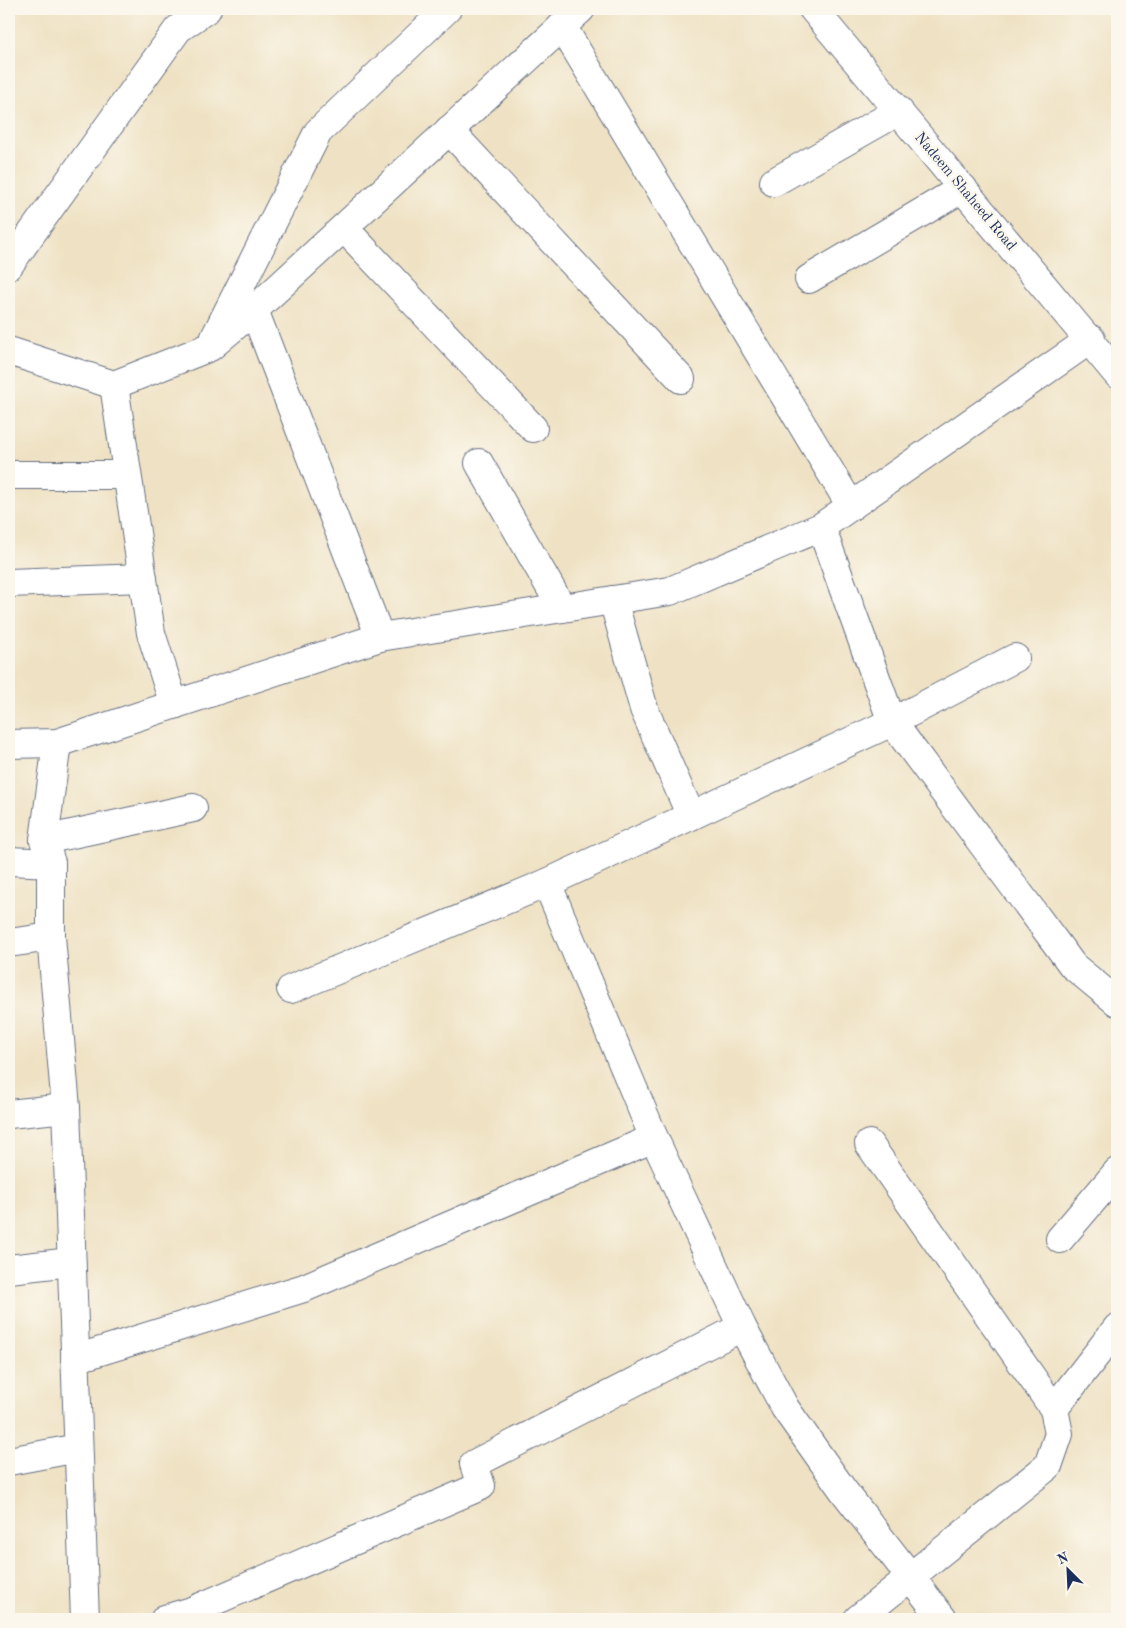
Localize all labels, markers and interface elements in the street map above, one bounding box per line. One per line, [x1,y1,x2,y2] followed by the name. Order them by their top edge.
[911,130,1019,254] street label: Nadeem Shaheed Road
[1044,1546,1094,1596] north arrow
[1055,1550,1071,1568] text: N

